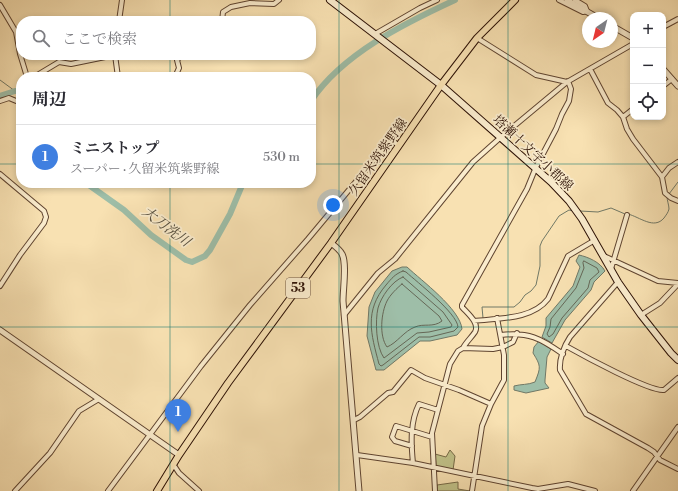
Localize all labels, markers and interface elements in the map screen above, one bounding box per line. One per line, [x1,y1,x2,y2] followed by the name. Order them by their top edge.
[582,12,618,48] north arrow
[630,12,666,120] map controls
[630,12,666,48] button: +
[16,16,316,60] search box
[30,27,52,49] icon: search
[62,30,137,49] text: ここで検索
[630,48,666,84] button: −
[630,84,666,120] button: locate
[32,89,66,111] text: 周辺
[490,112,576,194] street label: 塔瀬十文字小郡線
[345,115,411,199] street label: 久留米筑紫野線
[70,139,160,158] text: ミニストップ
[42,149,48,165] text: 1
[263,149,300,165] text: 530 m
[70,161,219,177] text: スーパー · 久留米筑紫野線
[323,195,343,215] your location
[138,203,195,252] water label: 大刀洗川
[286,278,310,298] road number: 53
[165,399,191,432] pin: 1

